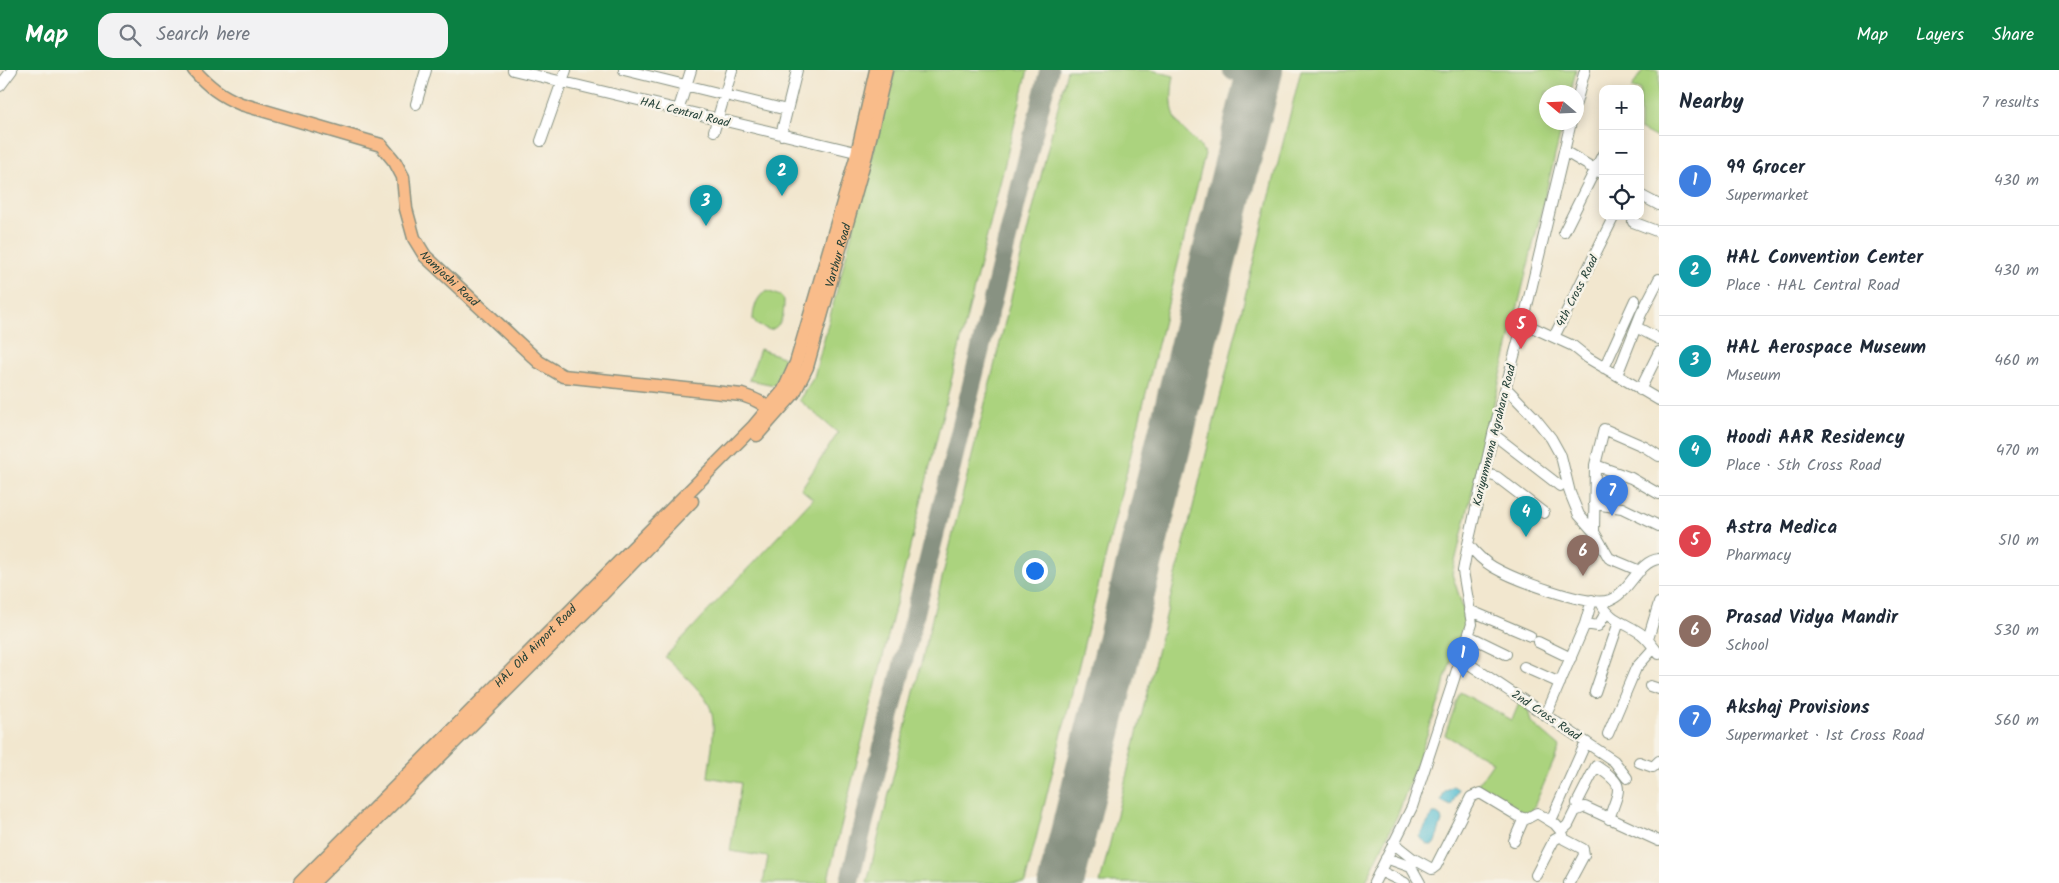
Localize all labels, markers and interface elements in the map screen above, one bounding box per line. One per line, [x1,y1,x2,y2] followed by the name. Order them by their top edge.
[98,13,448,58] search box
[25,16,68,55] text: Map
[156,20,250,50] text: Search here
[116,21,144,49] icon: search
[1857,21,1888,50] text: Map
[1916,21,1964,50] text: Layers
[1992,21,2034,50] text: Share
[1539,85,1584,130] north arrow
[1599,85,1644,220] map controls
[1599,85,1644,130] button: +
[1679,86,1744,119] text: Nearby
[1981,90,2039,115] text: 7 results
[638,92,733,133] street label: HAL Central Road
[1599,130,1644,175] button: −
[1726,153,1805,183] text: 99 Grocer
[766,155,798,196] pin: 2
[1693,168,1697,193] text: 1
[1994,168,2039,193] text: 430 m
[1599,175,1644,220] button: locate
[1726,183,1809,208] text: Supermarket
[690,185,722,226] pin: 3
[821,220,857,290] street label: Varthur Road
[1726,243,1923,273] text: HAL Convention Center
[414,248,484,312] street label: Namjoshi Road
[1551,251,1604,330] street label: 4th Cross Road
[1690,258,1700,283] text: 2
[1994,258,2039,283] text: 430 m
[1726,273,1899,298] text: Place · HAL Central Road
[1505,308,1537,349] pin: 5
[1726,333,1926,363] text: HAL Aerospace Museum
[1691,348,1699,373] text: 3
[1994,348,2039,373] text: 460 m
[1468,361,1522,508] street label: Kariyammana Agrahara Road
[1726,363,1781,388] text: Museum
[1726,423,1905,453] text: Hoodi AAR Residency
[1691,438,1699,463] text: 4
[1996,438,2039,463] text: 470 m
[1726,453,1881,478] text: Place · 5th Cross Road
[1596,475,1628,516] pin: 7
[1510,496,1542,537] pin: 4
[1726,513,1837,543] text: Astra Medica
[1691,528,1699,553] text: 5
[1998,528,2039,553] text: 510 m
[1567,535,1599,576] pin: 6
[1726,543,1791,568] text: Pharmacy
[1022,558,1048,584] your location
[490,600,582,692] street label: HAL Old Airport Road
[1726,603,1898,633] text: Prasad Vidya Mandir
[1691,618,1699,643] text: 6
[1994,618,2039,643] text: 530 m
[1726,633,1769,658] text: School
[1447,637,1479,678] pin: 1
[1507,685,1585,746] street label: 2nd Cross Road
[1726,693,1870,723] text: Akshaj Provisions
[1691,708,1699,733] text: 7
[1994,708,2039,733] text: 560 m
[1726,723,1924,748] text: Supermarket · 1st Cross Road

